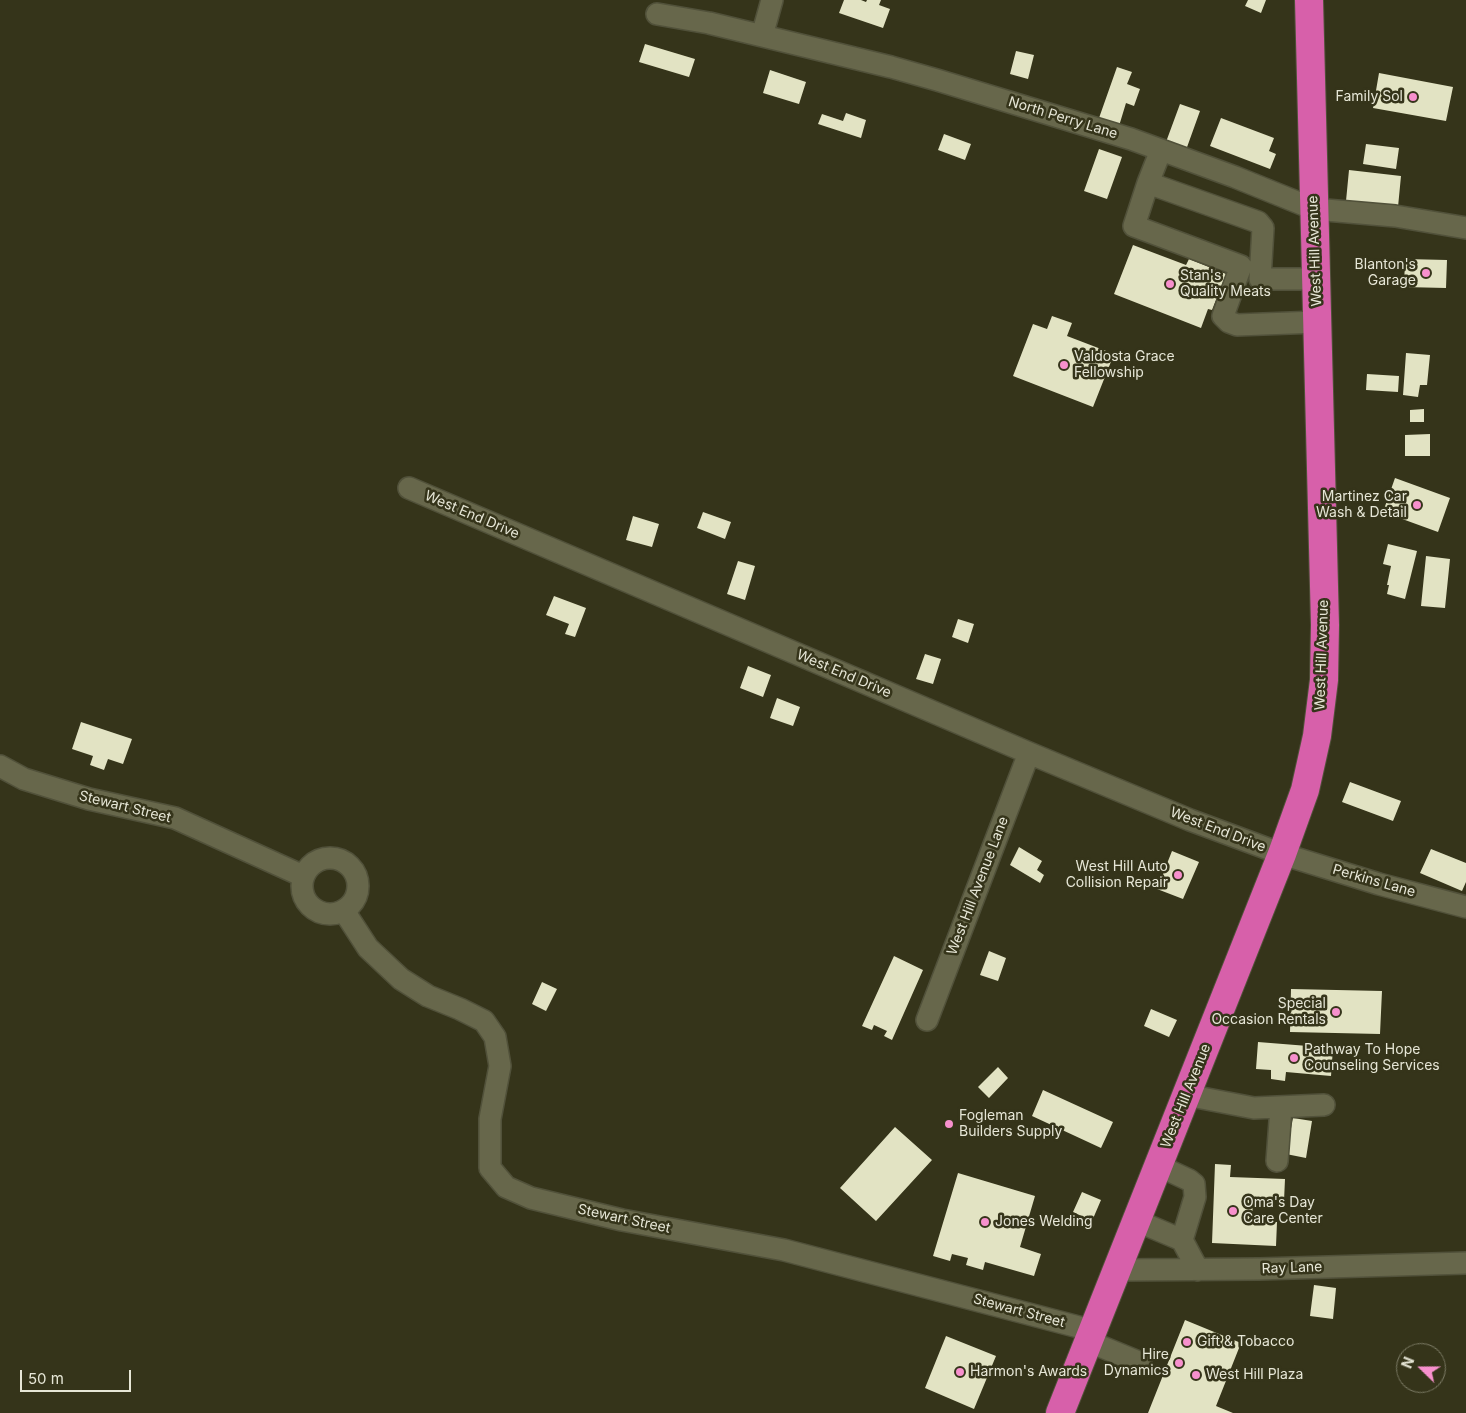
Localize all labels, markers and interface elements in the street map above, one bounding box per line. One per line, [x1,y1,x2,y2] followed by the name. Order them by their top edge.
[1336,89,1403,105] place label: Family Sol
[1407,91,1419,103] marker: Family Sol
[1006,93,1120,143] street label: North Perry Lane
[1305,195,1325,307] street label: West Hill Avenue
[1355,257,1416,290] place label: Blanton's Garage
[1420,267,1432,279] marker: Blanton's Garage
[1180,268,1271,300] place label: Stan's Quality Meats
[1164,278,1176,290] marker: Stan's Quality Meats
[1074,349,1175,382] place label: Valdosta Grace Fellowship
[1058,359,1070,371] marker: Valdosta Grace Fellowship
[422,488,522,542] street label: West End Drive
[1316,489,1407,522] place label: Martinez Car Wash & Detail
[1411,499,1423,511] marker: Martinez Car Wash & Detail
[1312,599,1332,711] street label: West Hill Avenue
[794,647,894,701] street label: West End Drive
[77,787,173,827] street label: Stewart Street
[1168,804,1268,856] street label: West End Drive
[944,814,1012,958] street label: West Hill Avenue Lane
[1066,859,1168,892] place label: West Hill Auto Collision Repair
[1331,861,1417,901] street label: Perkins Lane
[1172,869,1184,881] marker: West Hill Auto Collision Repair
[1211,996,1326,1028] place label: Special Occasion Rentals
[1330,1006,1342,1018] marker: Special Occasion Rentals
[1157,1041,1215,1151] street label: West Hill Avenue
[1304,1042,1440,1074] place label: Pathway To Hope Counseling Services
[1288,1052,1300,1064] marker: Pathway To Hope Counseling Services
[959,1108,1062,1140] place label: Fogleman Builders Supply
[943,1118,955,1130] marker: Fogleman Builders Supply
[1243,1195,1323,1228] place label: Oma's Day Care Center
[576,1201,672,1237] street label: Stewart Street
[1227,1205,1239,1217] marker: Oma's Day Care Center
[995,1214,1093,1230] place label: Jones Welding
[979,1216,991,1228] marker: Jones Welding
[1261,1259,1323,1277] street label: Ray Lane
[971,1291,1067,1331] street label: Stewart Street
[1197,1334,1294,1350] place label: Gift & Tobacco
[1181,1336,1193,1348] marker: Gift & Tobacco
[1396,1343,1446,1393] north arrow
[1104,1347,1169,1380] place label: Hire Dynamics
[1398,1354,1417,1371] text: N
[1173,1357,1185,1369] marker: Hire Dynamics
[22,1360,134,1392] scale bar
[970,1364,1087,1380] place label: Harmon's Awards
[954,1366,966,1378] marker: Harmon's Awards
[1206,1367,1303,1383] place label: West Hill Plaza
[28,1369,64,1388] text: 50 m
[1190,1369,1202,1381] marker: West Hill Plaza

